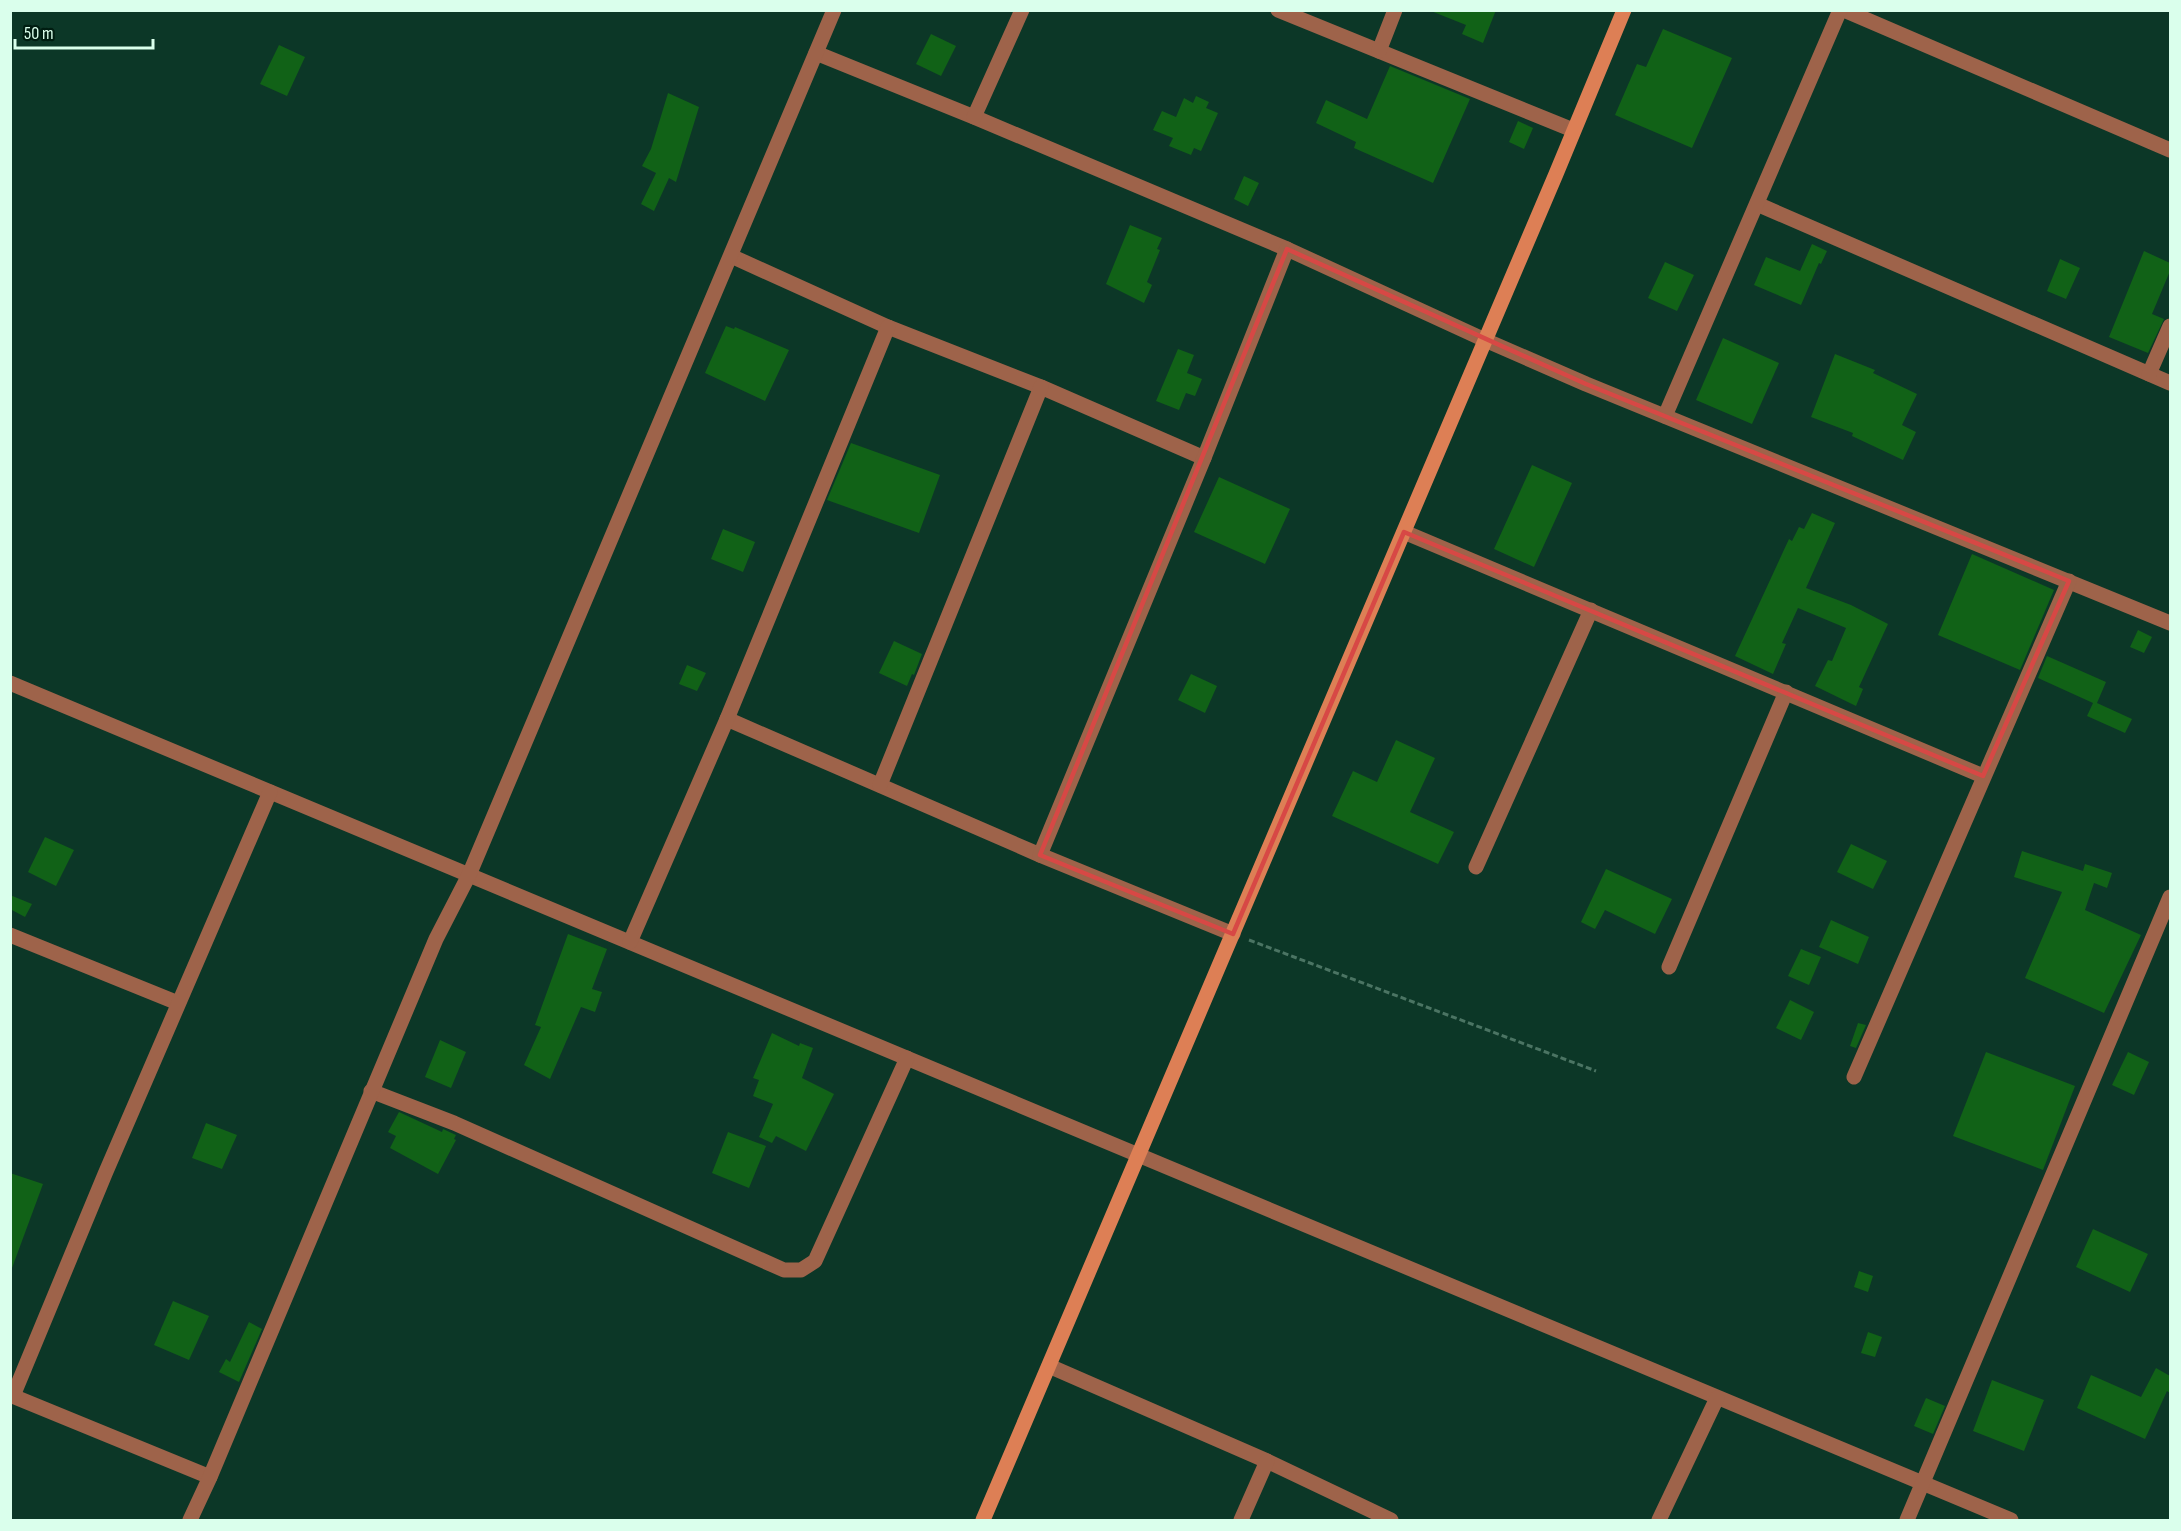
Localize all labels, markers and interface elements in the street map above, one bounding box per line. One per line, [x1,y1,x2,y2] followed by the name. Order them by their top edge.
[15,12,153,50] scale bar
[24,23,54,44] text: 50 m

